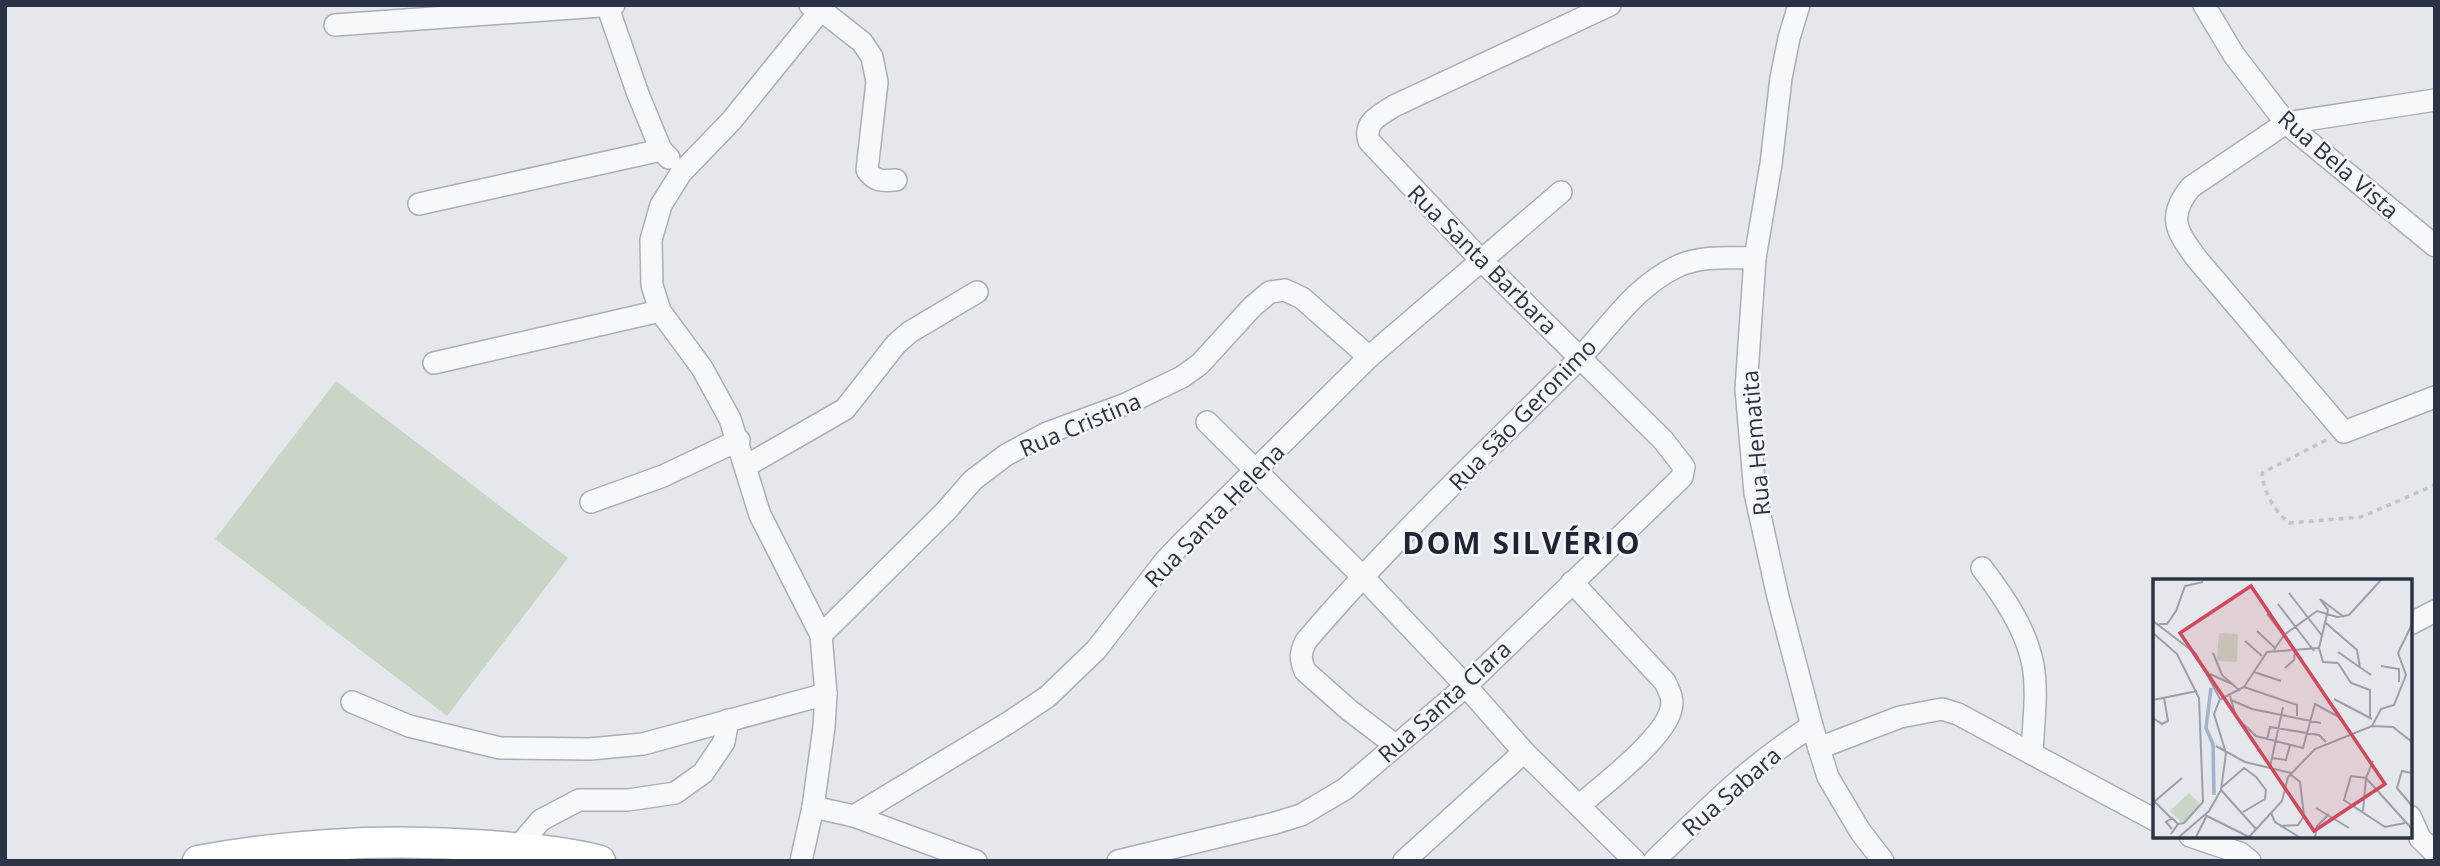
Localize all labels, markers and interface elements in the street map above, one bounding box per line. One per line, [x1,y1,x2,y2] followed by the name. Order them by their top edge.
[2272,102,2406,226] street label: Rua Bela Vista
[1401,177,1565,341] street label: Rua Santa Barbara
[1441,331,1603,497] street label: Rua São Geronimo
[1733,369,1777,517] street label: Rua Hematita
[1015,384,1145,464] street label: Rua Cristina
[1137,436,1291,594] street label: Rua Santa Helena
[1402,522,1642,563] district label: DOM SILVÉRIO
[2153,579,2412,838] inset map
[1371,633,1517,769] street label: Rua Santa Clara
[1675,739,1787,843] street label: Rua Sabara

